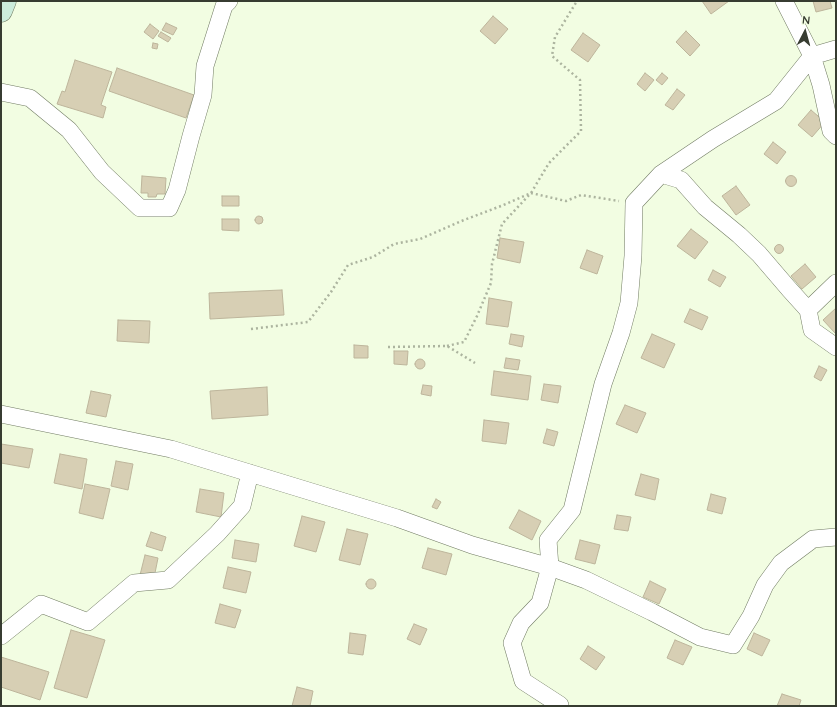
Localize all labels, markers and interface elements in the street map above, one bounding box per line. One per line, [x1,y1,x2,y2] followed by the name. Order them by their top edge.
[785,12,825,52] north arrow
[801,13,811,27] text: N

